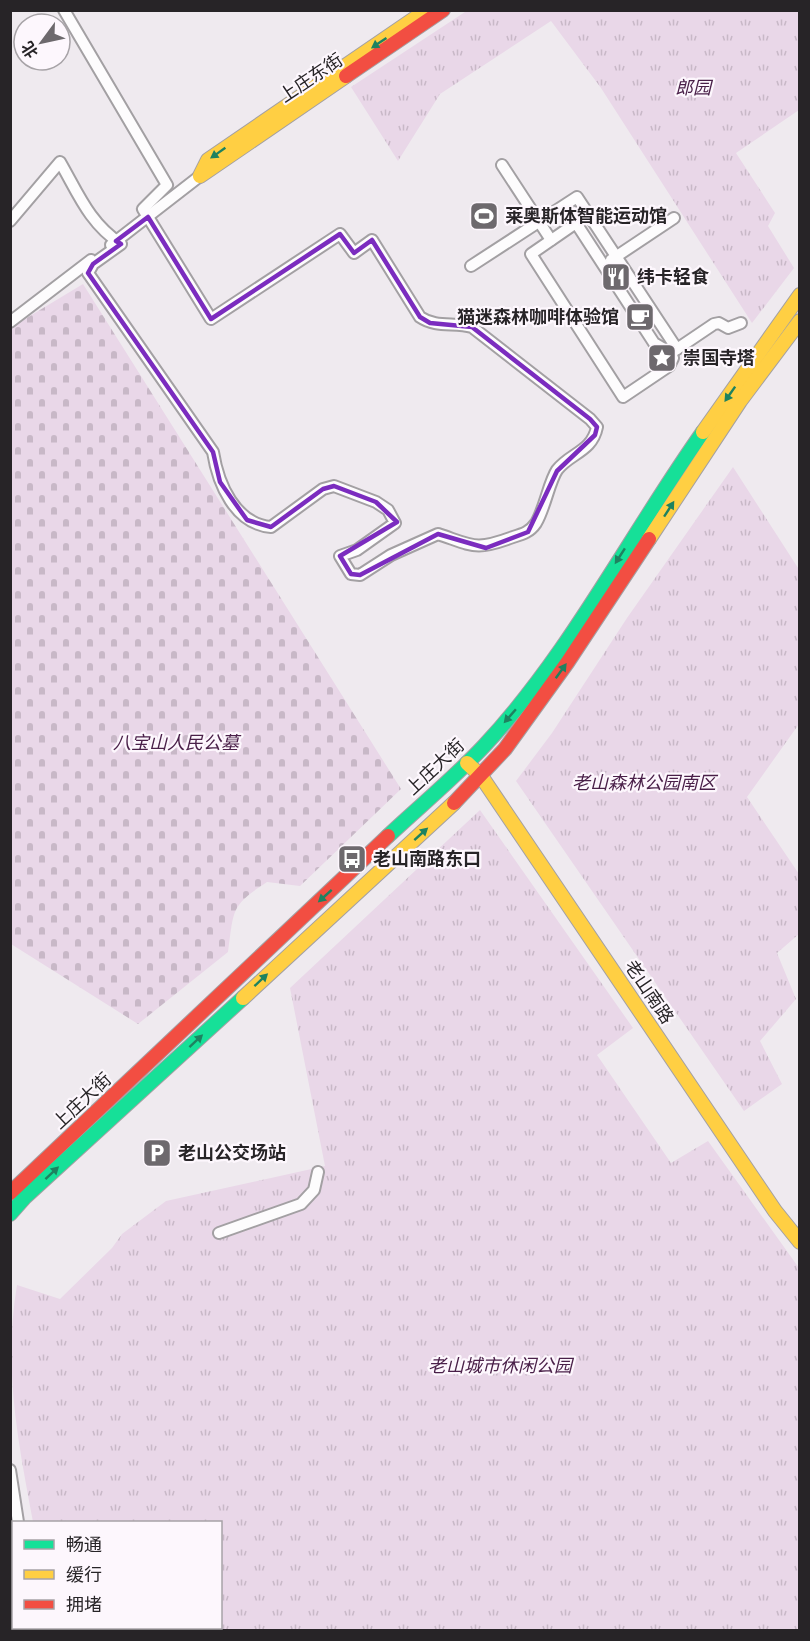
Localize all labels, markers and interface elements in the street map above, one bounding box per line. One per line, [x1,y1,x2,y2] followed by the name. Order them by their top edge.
[12,12,72,72] north arrow
[18,38,42,62] text: 北
[371,38,387,49] one-way arrow
[275,49,347,107] street label: 上庄东街
[675,77,714,99] park label: 郎园
[210,147,226,159] one-way arrow
[468,200,500,232] sports icon: 莱奥斯体智能运动馆
[505,205,667,227] place label: 莱奥斯体智能运动馆
[600,261,632,293] restaurant icon: 纬卡轻食
[637,266,709,288] place label: 纬卡轻食
[624,301,656,333] cafe icon: 猫迷森林咖啡体验馆
[457,306,619,328] place label: 猫迷森林咖啡体验馆
[646,342,678,374] place icon: 崇国寺塔
[683,347,755,369] place label: 崇国寺塔
[724,386,736,402] one-way arrow
[663,501,675,517] one-way arrow
[614,547,626,563] one-way arrow
[555,664,567,680] one-way arrow
[504,708,517,723] one-way arrow
[113,732,242,754] park label: 八宝山人民公墓
[401,734,469,800] street label: 上庄大街
[572,772,719,794] park label: 老山森林公园南区
[413,828,428,841] one-way arrow
[336,843,368,875] bus stop icon: 老山南路东口
[373,848,481,870] place label: 老山南路东口
[318,889,333,902] one-way arrow
[620,956,678,1028] street label: 老山南路
[253,974,268,987] one-way arrow
[188,1034,203,1048] one-way arrow
[48,1068,116,1134] street label: 上庄大街
[141,1137,173,1169] parking icon: 老山公交场站
[178,1142,286,1164] place label: 老山公交场站
[44,1167,59,1180] one-way arrow
[428,1355,575,1377] park label: 老山城市休闲公园
[12,1521,222,1629] legend
[66,1534,102,1556] text: 畅通
[66,1564,102,1586] text: 缓行
[66,1594,102,1616] text: 拥堵

